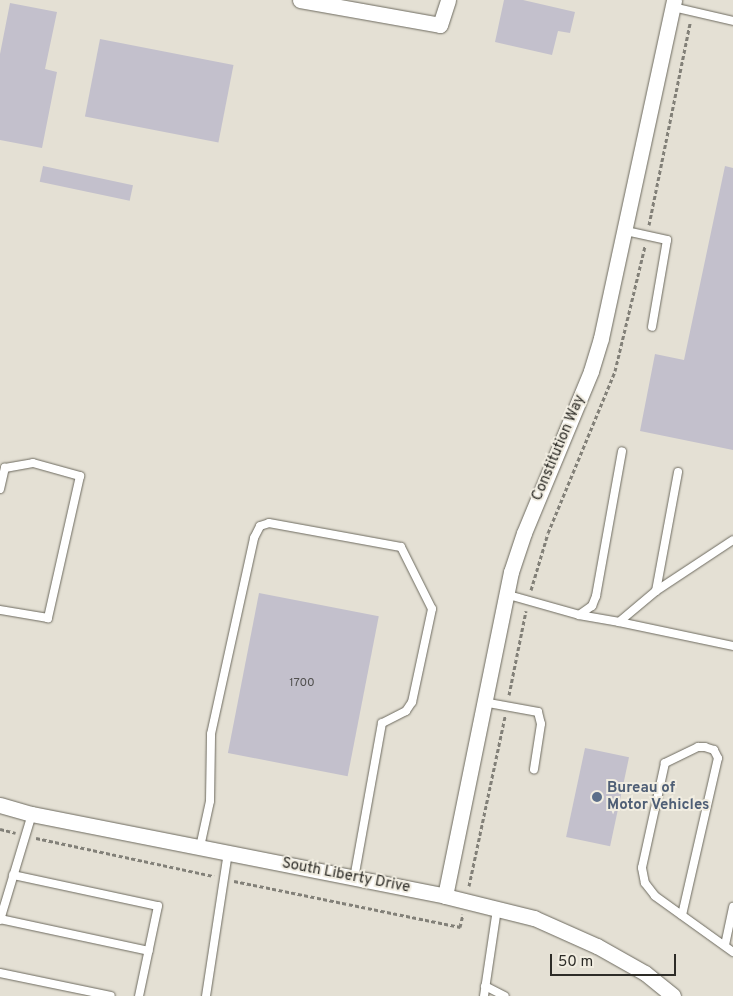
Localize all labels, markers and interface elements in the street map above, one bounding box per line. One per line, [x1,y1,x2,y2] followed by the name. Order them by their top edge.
[528,392,590,504] street label: Constitution Way
[289,677,315,691] house number: 1700
[607,779,710,814] place label: Bureau of Motor Vehicles
[591,791,603,803] marker: Bureau of Motor Vehicles
[280,855,412,897] street label: South Liberty Drive
[553,944,679,976] scale bar
[558,953,593,972] text: 50 m

